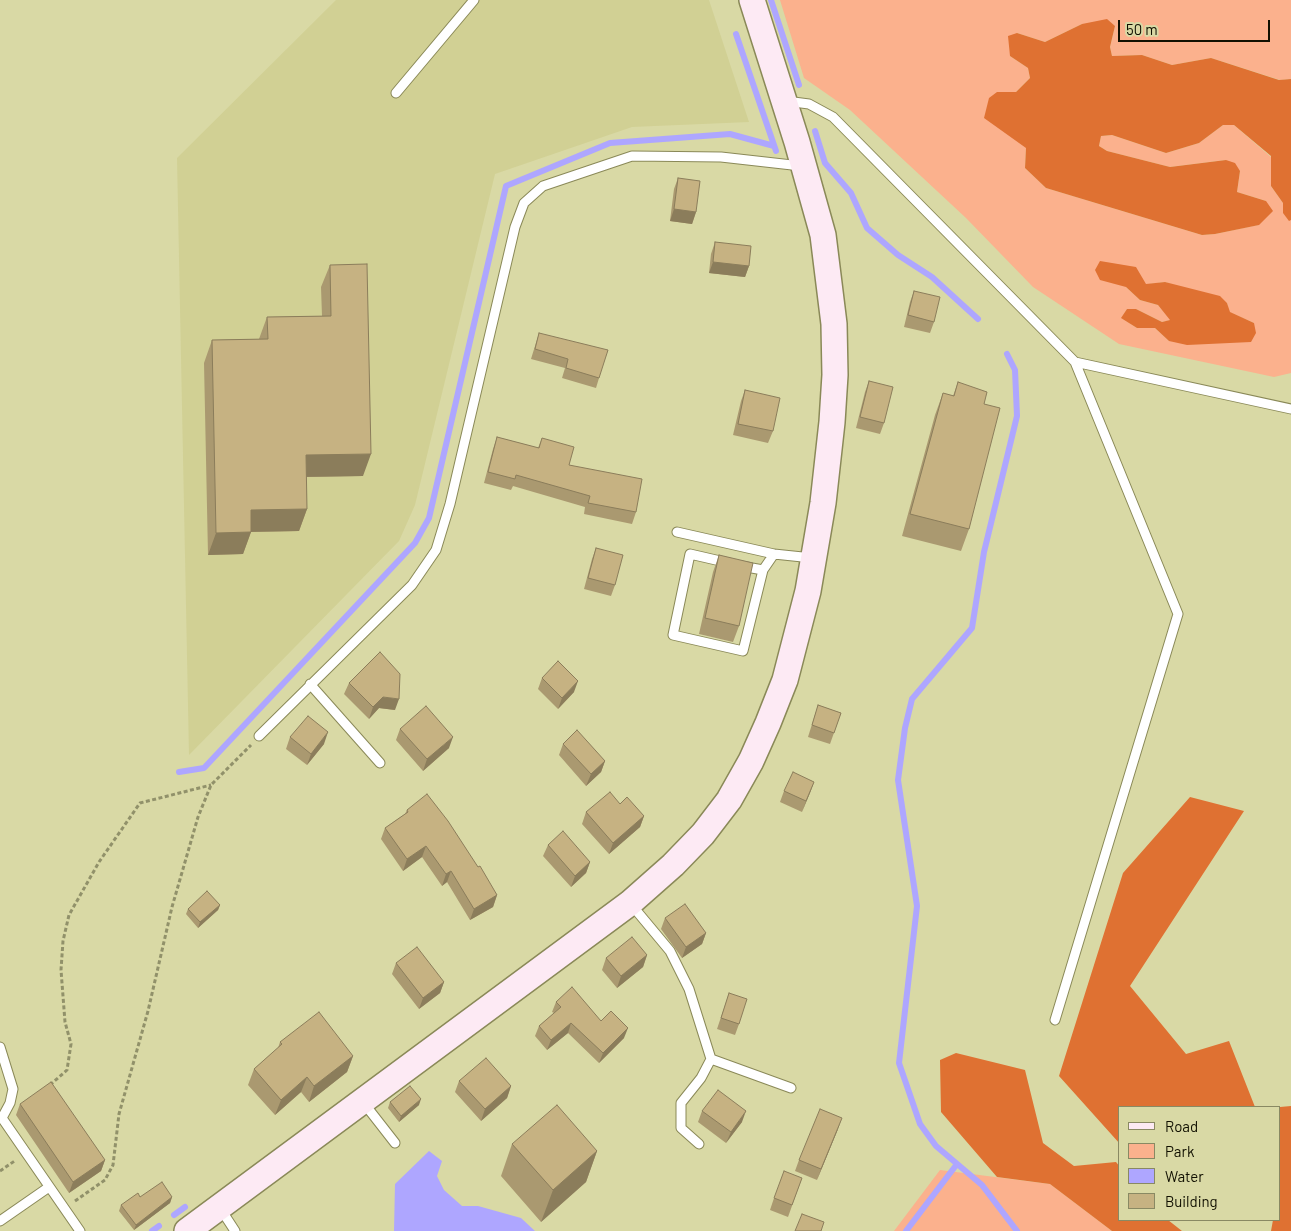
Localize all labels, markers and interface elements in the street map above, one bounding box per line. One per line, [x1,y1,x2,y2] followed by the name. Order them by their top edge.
[1121,10,1274,42] scale bar
[1126,20,1158,38] text: 50 m
[1118,1106,1281,1221] legend
[1165,1117,1198,1135] text: Road
[1165,1142,1194,1160] text: Park
[1165,1167,1204,1185] text: Water
[1165,1192,1218,1210] text: Building

